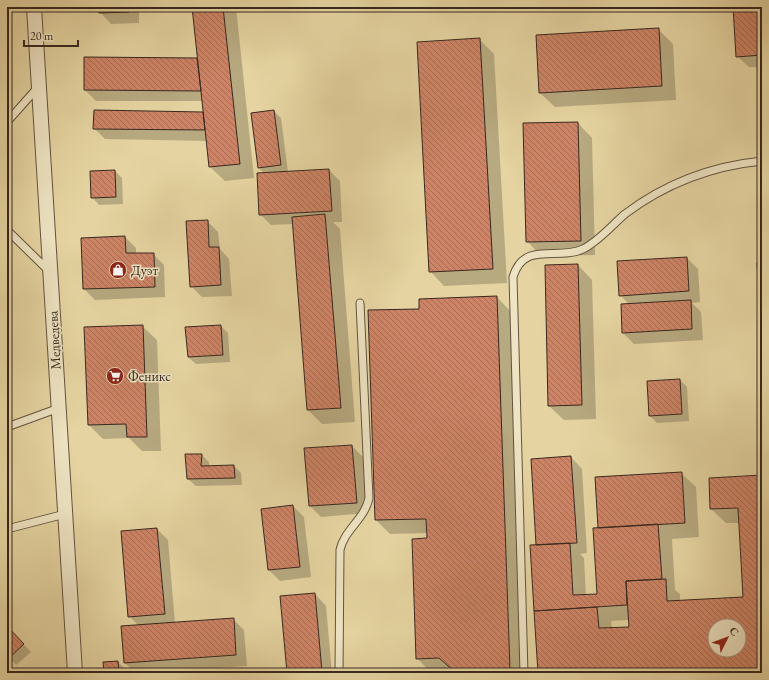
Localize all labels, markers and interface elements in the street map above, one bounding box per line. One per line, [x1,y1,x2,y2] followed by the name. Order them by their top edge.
[24,22,78,48] scale bar
[30,28,54,44] text: 20 m
[108,260,128,280] shop icon: Дуэт
[131,261,159,279] place label: Дуэт
[43,310,65,370] street label: Медведева
[105,366,125,386] supermarket icon: Феникс
[128,367,171,385] place label: Феникс
[707,618,747,658] north arrow
[727,624,742,639] text: С

